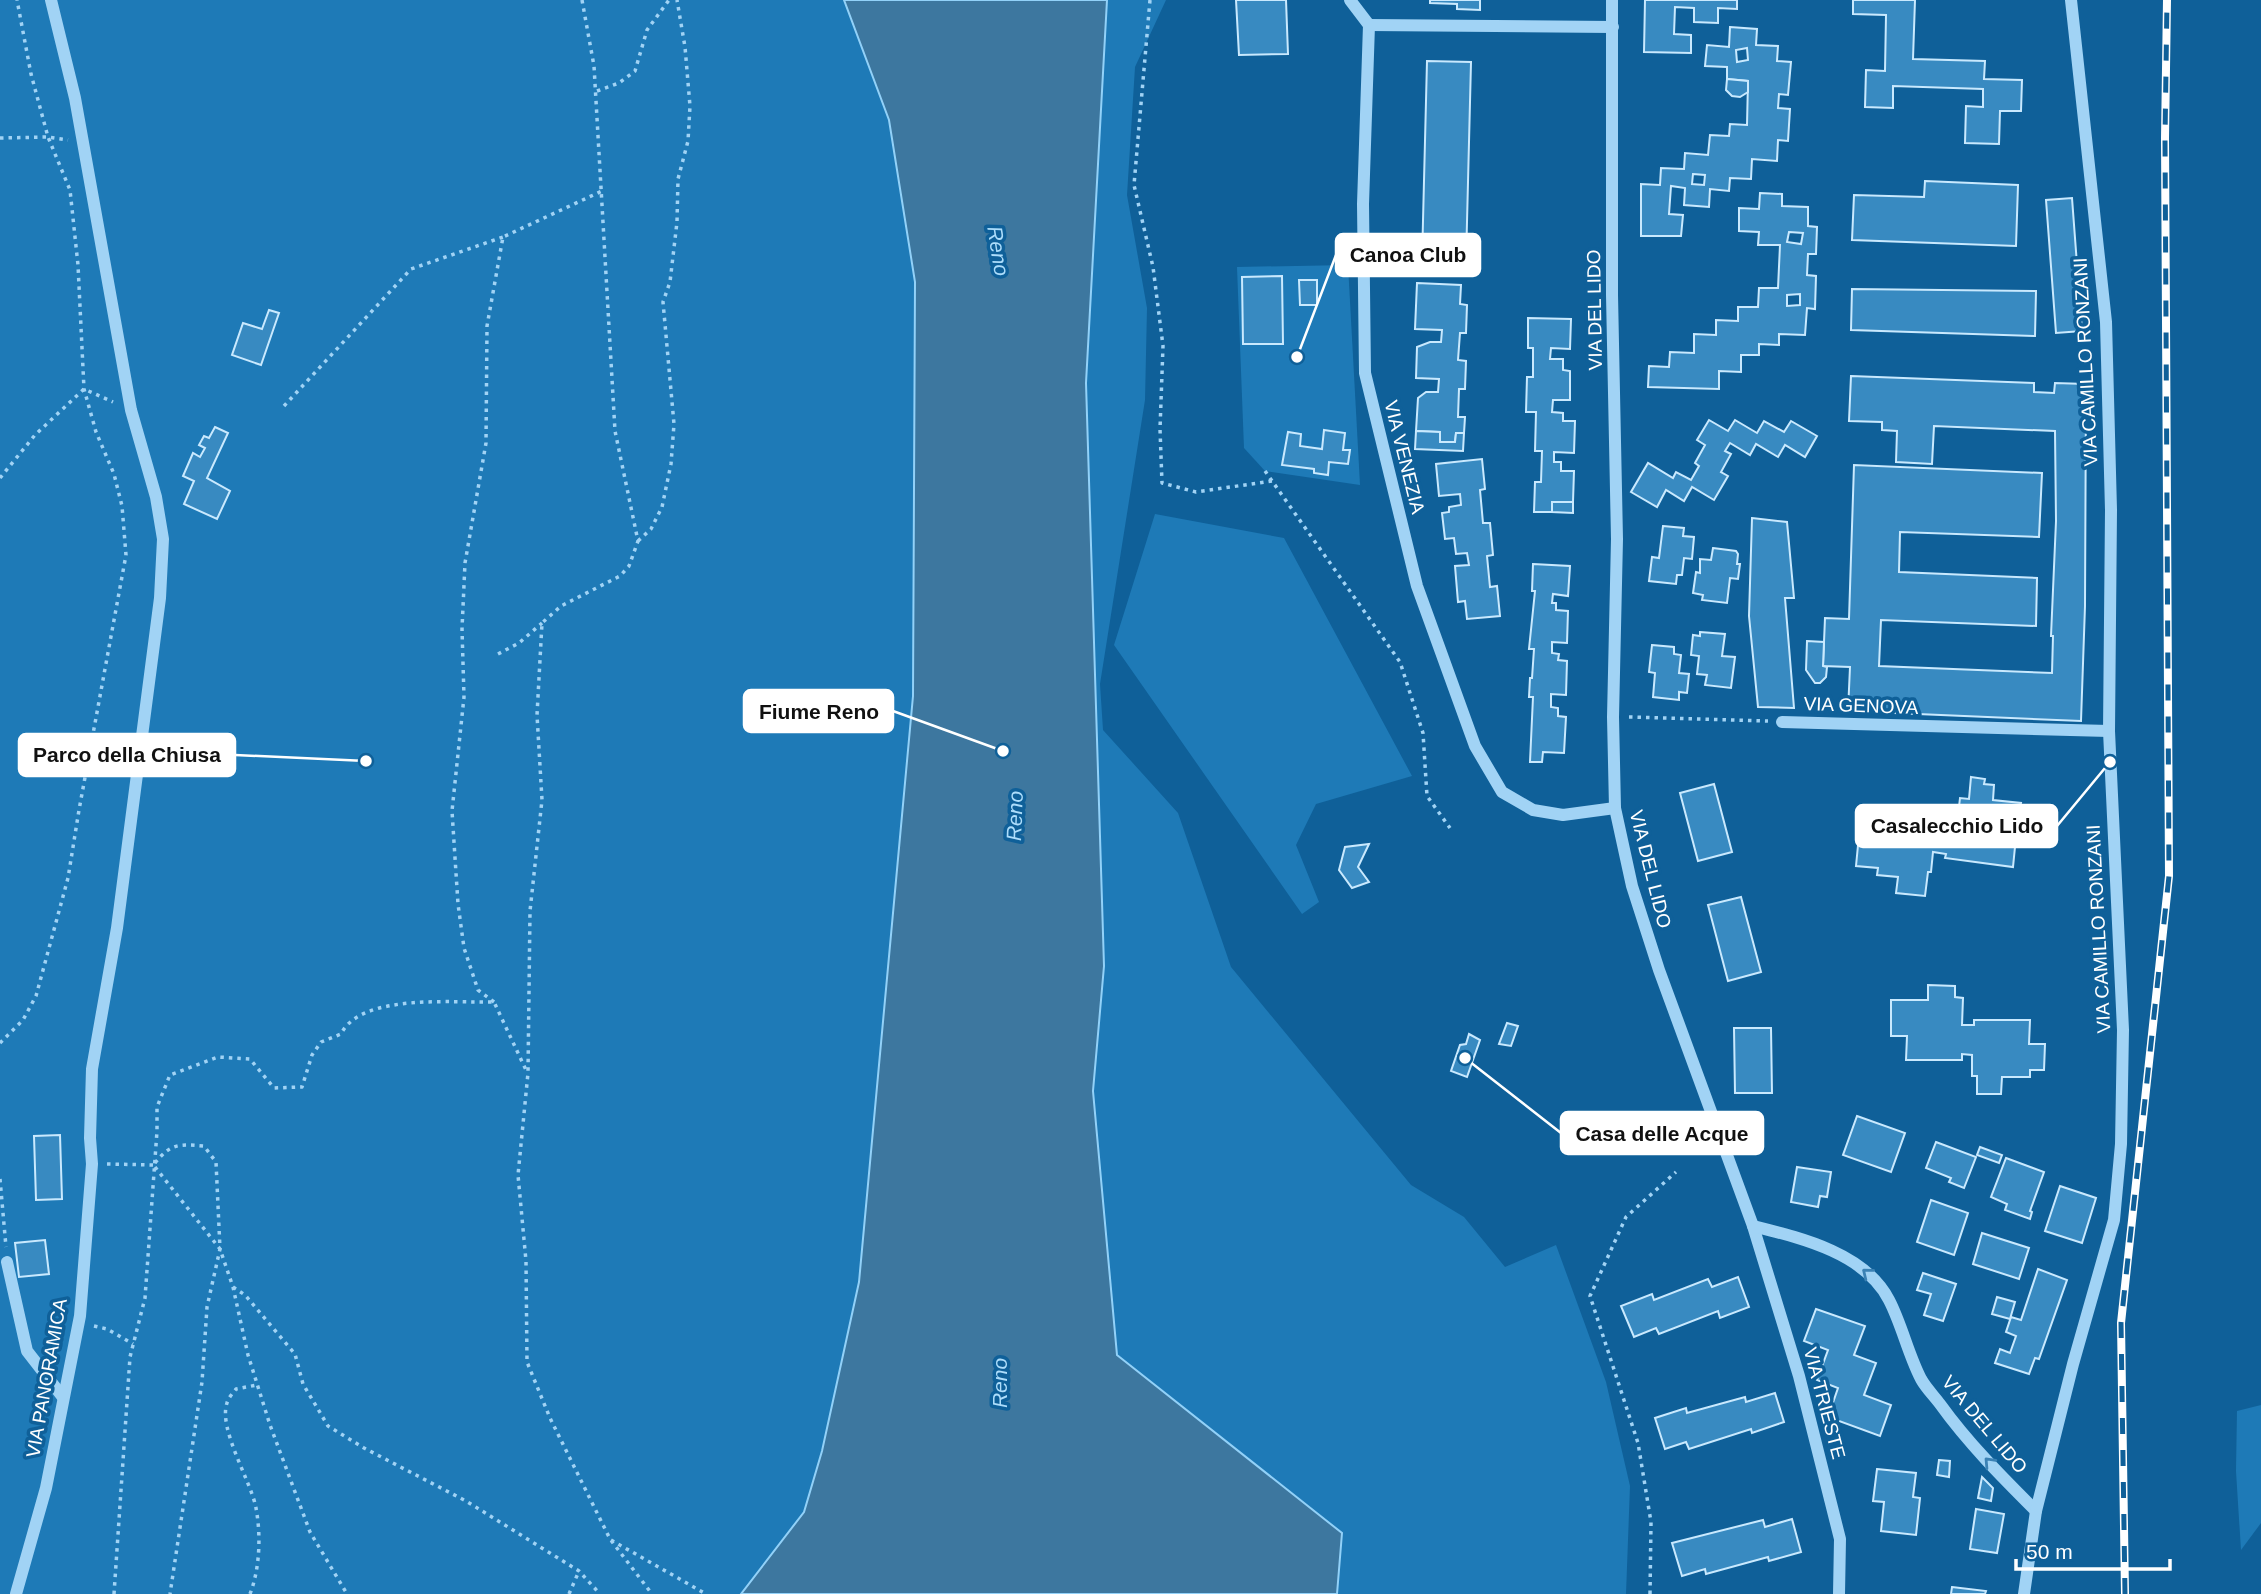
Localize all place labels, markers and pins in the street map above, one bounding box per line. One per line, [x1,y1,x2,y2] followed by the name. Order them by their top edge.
[1336,234,1480,276] callout: Canoa Club
[744,690,893,732] callout: Fiume Reno
[19,734,235,776] callout: Parco della Chiusa
[1856,805,2057,847] callout: Casalecchio Lido
[1561,1112,1763,1154] callout: Casa delle Acque

